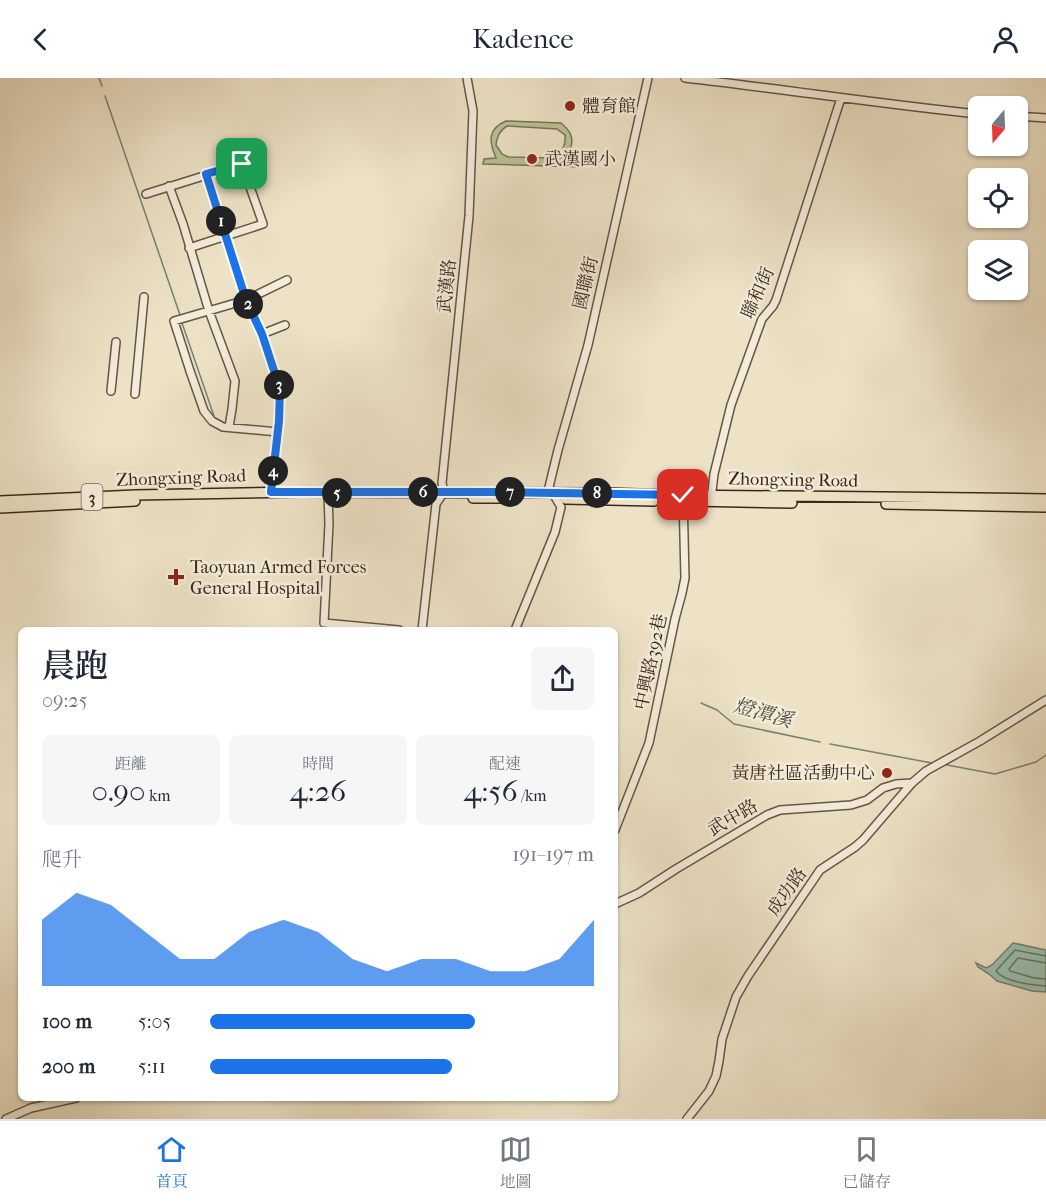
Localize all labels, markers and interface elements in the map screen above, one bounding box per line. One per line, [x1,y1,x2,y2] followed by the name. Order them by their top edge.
[24,23,57,56] icon: back
[472,23,574,55] text: Kadence
[989,23,1022,56] icon: person
[582,96,636,117] place label: 體育館
[968,96,1028,156] north arrow
[968,96,1028,300] map controls
[563,99,577,113] marker: 體育館
[216,138,267,189] pin
[225,147,258,180] icon: arrive
[544,149,616,170] place label: 武漢國小
[525,152,539,166] marker: 武漢國小
[968,168,1028,228] button: locate
[206,206,236,236] pin: 1
[218,211,224,230] text: 1
[968,240,1028,300] button: layers
[570,254,602,312] street label: 國聯街
[434,258,460,314] street label: 武漢路
[737,264,779,322] street label: 聯和街
[233,289,263,319] pin: 2
[244,294,252,313] text: 2
[264,370,294,400] pin: 3
[276,375,282,394] text: 3
[258,456,288,486] pin: 4
[268,461,278,480] text: 4
[116,465,247,491] street label: Zhongxing Road
[728,468,858,492] street label: Zhongxing Road
[657,469,708,520] pin
[408,477,438,507] pin: 6
[495,477,525,507] pin: 7
[322,478,352,508] pin: 5
[582,478,612,508] pin: 8
[666,478,699,511] icon: check
[419,482,427,501] text: 6
[506,482,514,501] text: 7
[334,483,340,502] text: 5
[593,483,601,502] text: 8
[82,484,103,510] road number: 3
[190,557,367,599] place label: Taoyuan Armed Forces General Hospital
[167,568,185,586] marker: Taoyuan Armed Forces General Hospital
[631,612,671,712] street label: 中興路392巷
[42,647,108,686] text: 晨跑
[531,647,594,710] button: share
[42,689,87,712] text: 09:25
[731,694,797,733] water label: 燈潭溪
[115,754,147,773] text: 距離
[302,754,334,773] text: 時間
[489,754,521,773] text: 配速
[731,763,875,784] place label: 黃唐社區活動中心
[880,766,894,780] marker: 黃唐社區活動中心
[91,774,146,809] text: 0.90
[290,774,346,809] text: 4:26
[463,774,518,809] text: 4:56
[146,786,171,805] text: km
[518,786,547,805] text: /km
[704,795,762,841] street label: 武中路
[512,843,594,866] text: 191–197 m
[42,848,82,871] text: 爬升
[763,864,811,920] street label: 成功路
[42,1010,92,1033] text: 100 m
[138,1010,171,1033] text: 5:05
[42,1055,95,1078] text: 200 m
[138,1055,166,1078] text: 5:11
[155,1133,188,1192] tab: 首頁
[499,1133,532,1192] tab: 地圖
[843,1133,891,1192] tab: 已儲存

